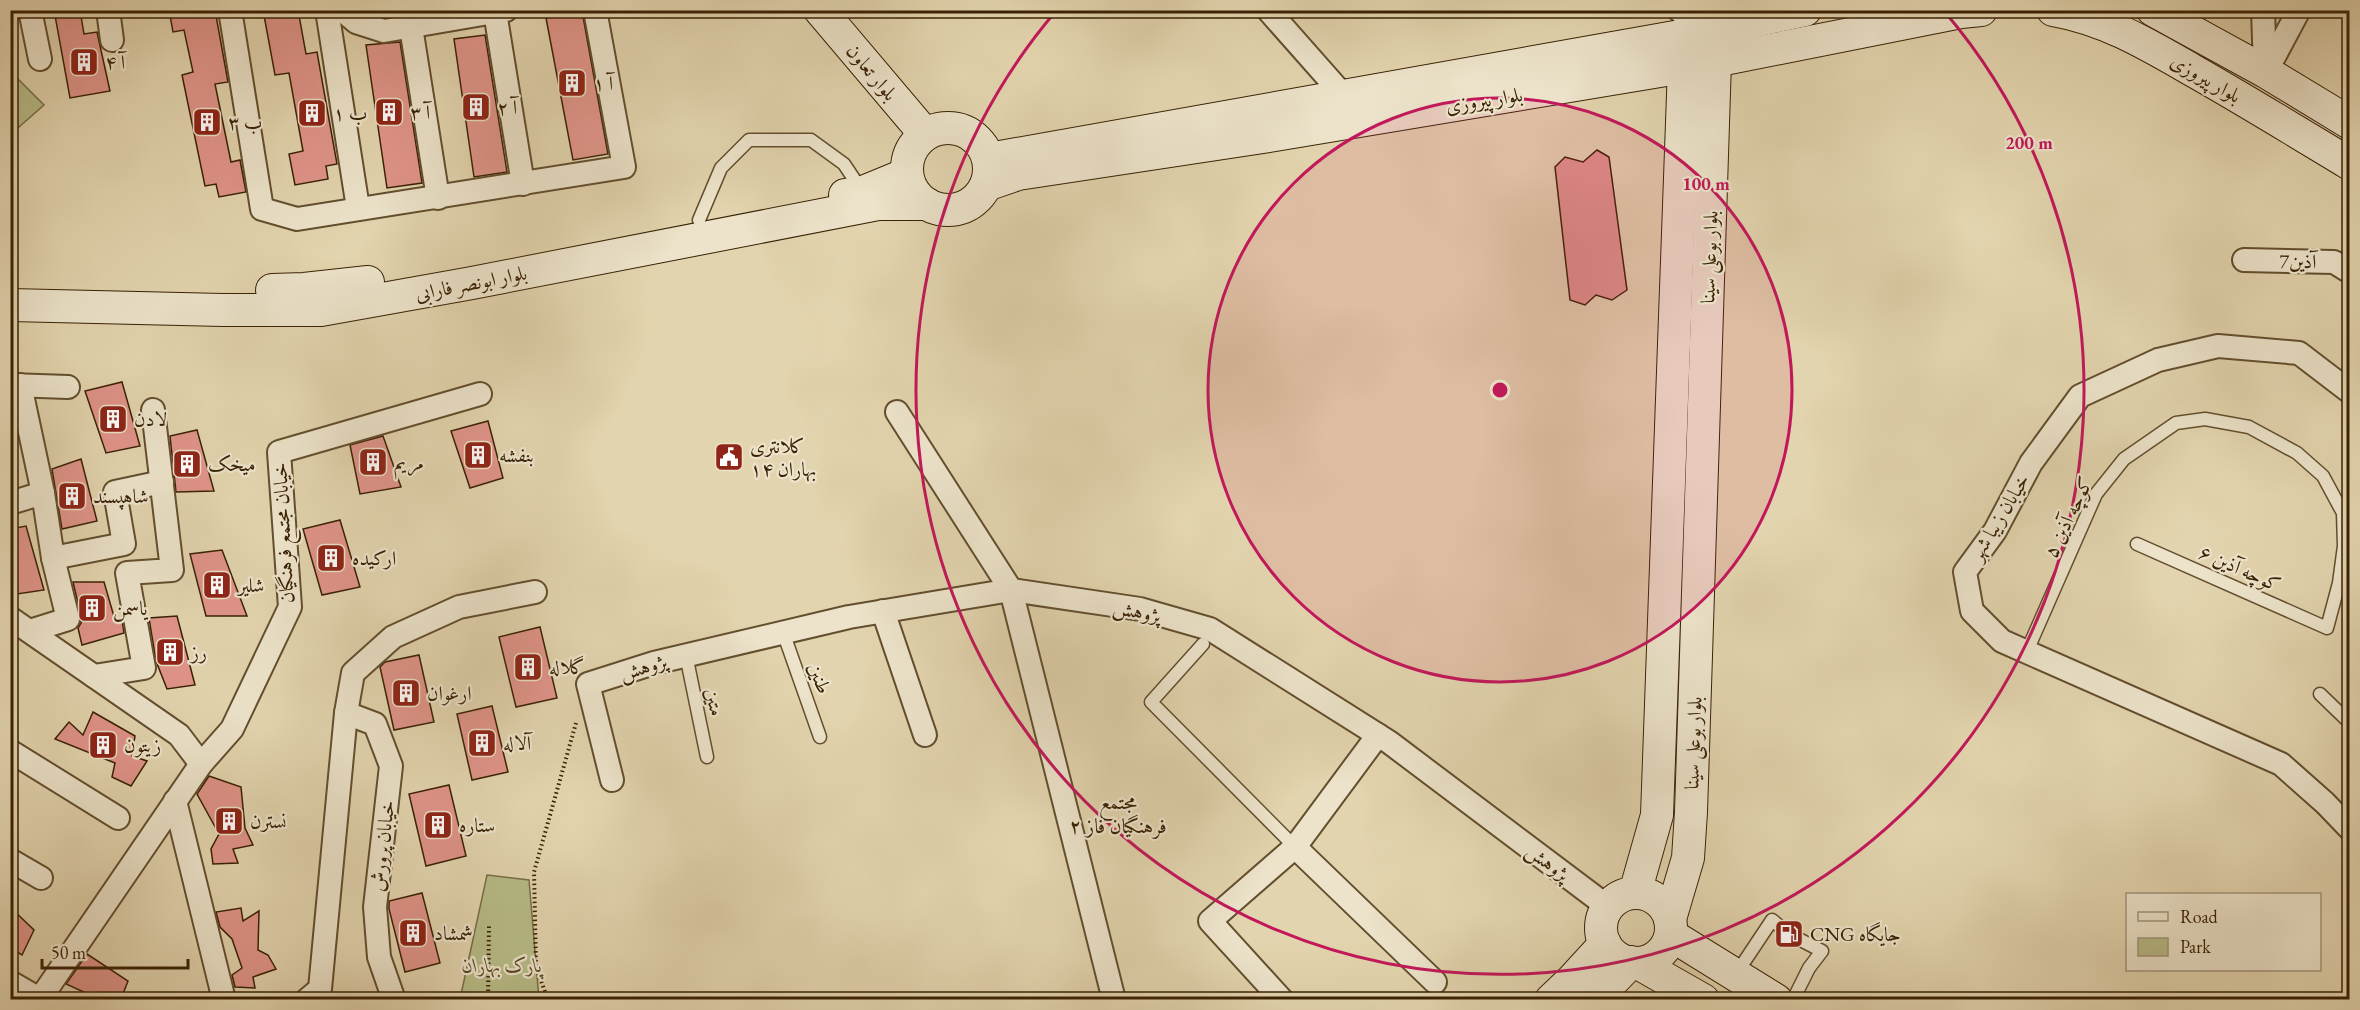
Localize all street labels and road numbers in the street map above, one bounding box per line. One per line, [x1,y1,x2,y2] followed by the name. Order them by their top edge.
[841,38,903,106] street label: بلوار تعاون
[2165,47,2246,110] street label: بلوار پیروزی
[1444,81,1525,121] street label: بلوار پیروزی
[1694,210,1726,304] street label: بلوار بوعلی سینا
[2279,248,2319,274] street label: آذین7
[413,259,529,309] street label: بلوار ابونصر فارابی
[266,462,305,604] street label: خیابان مجتمع فرهنگیان
[1962,469,2035,567] street label: خیابان زیبا شهر
[2037,472,2100,562] street label: کوچه آذین ۵
[2195,538,2285,598] street label: کوچه آذین ۶
[1111,593,1166,630] street label: پژوهش
[616,647,672,687] street label: پژوهش
[802,659,838,697] street label: طنین
[699,686,731,718] street label: متین
[1678,696,1710,790] street label: بلوار بوعلی سینا
[364,799,401,893] street label: خیابان پرورش
[1520,837,1577,889] street label: پژوهش

